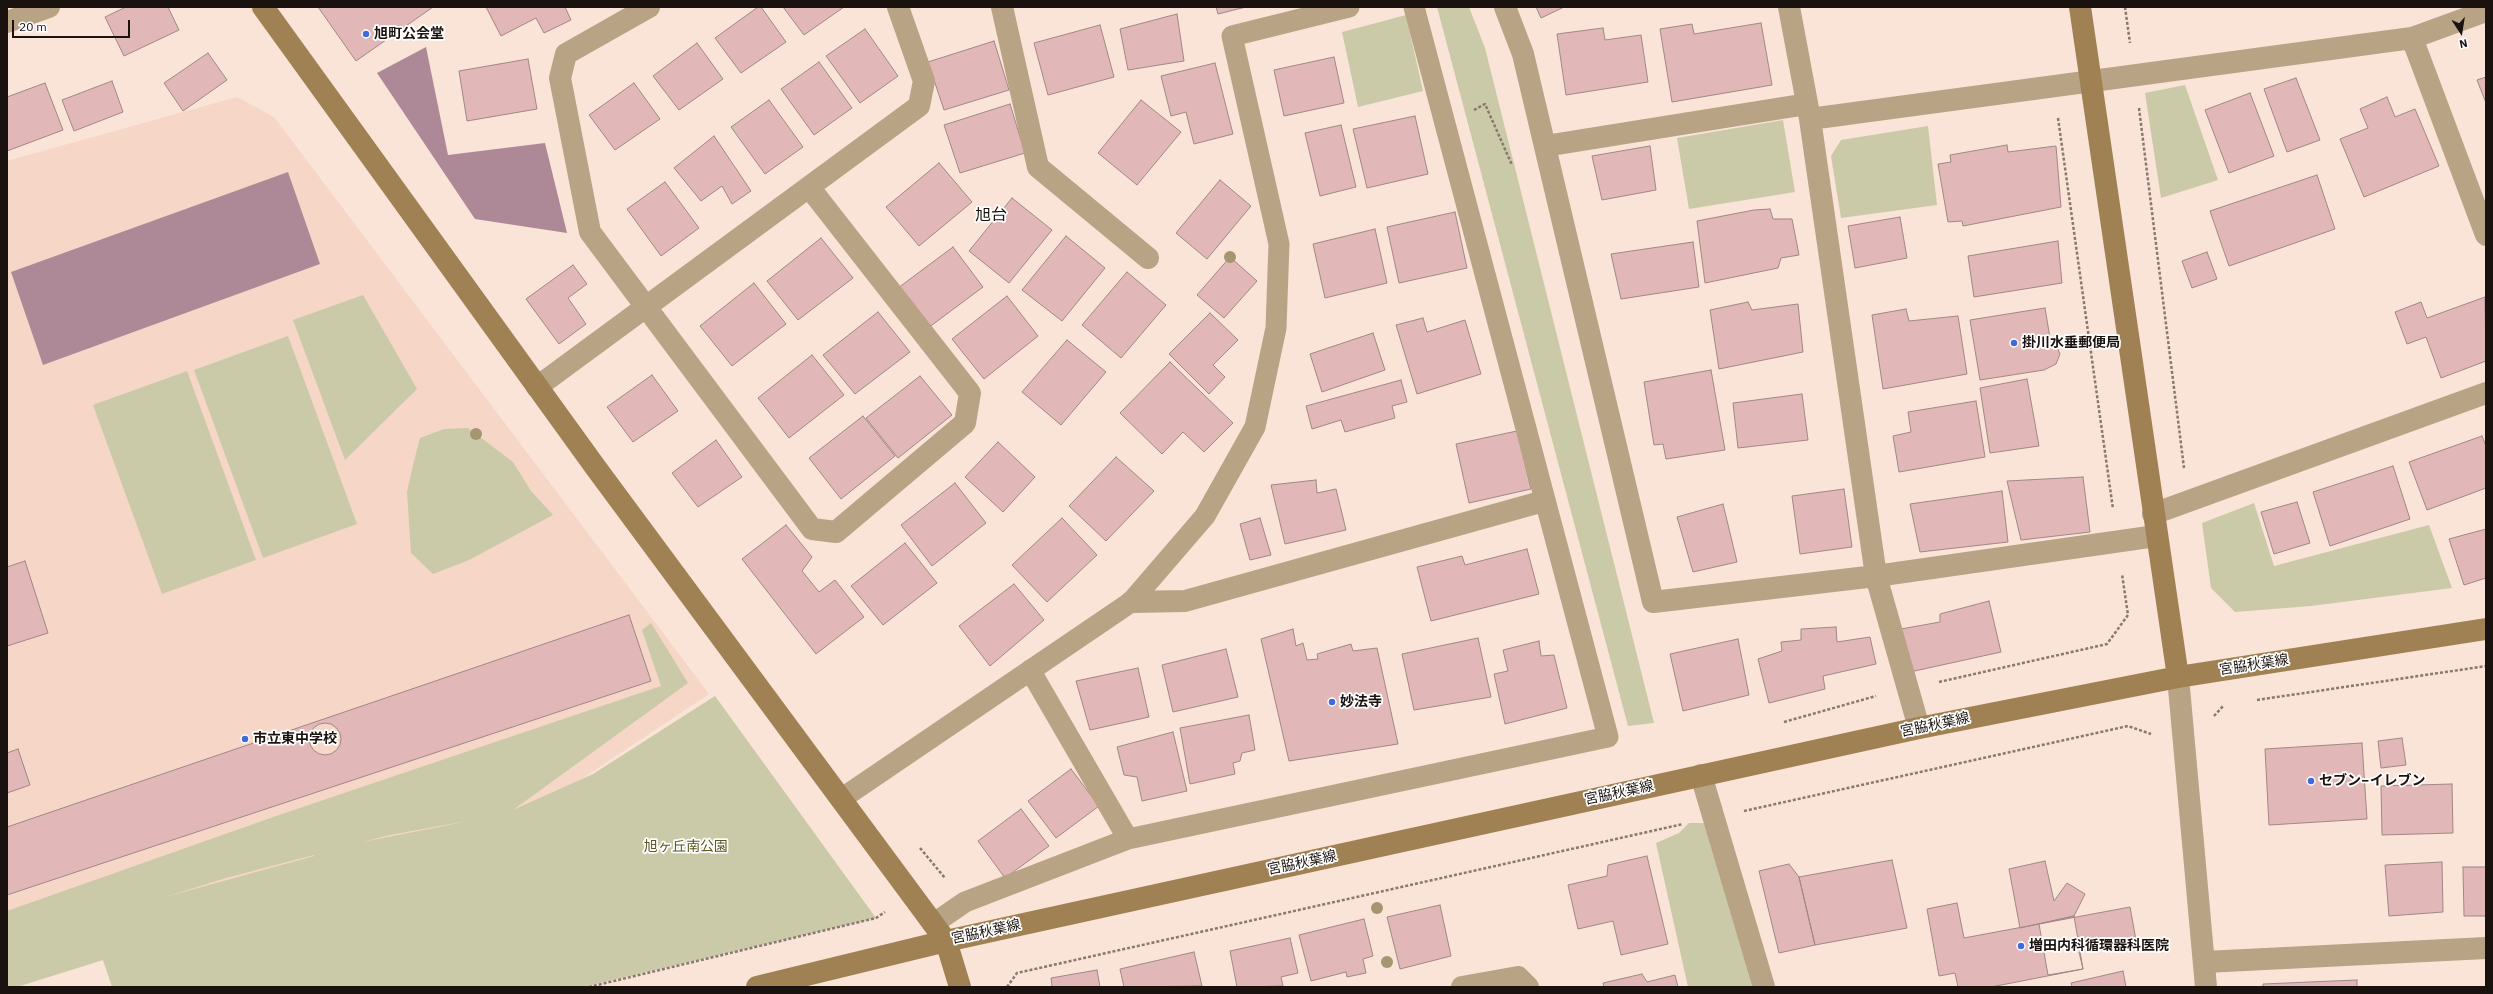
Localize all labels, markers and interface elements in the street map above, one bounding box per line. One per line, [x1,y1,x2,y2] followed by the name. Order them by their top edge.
[14,12,132,38] scale bar
[2441,12,2481,52] north arrow
[19,19,47,34] text: 20 m
[374,26,444,42] place label: 旭町公会堂
[361,29,371,39] marker: 旭町公会堂
[2458,36,2469,51] text: N
[975,205,1007,225] district label: 旭台
[2022,335,2120,351] place label: 掛川水垂郵便局
[2009,338,2019,348] marker: 掛川水垂郵便局
[2218,651,2290,679] street label: 宮脇秋葉線
[1340,694,1382,710] place label: 妙法寺
[1327,697,1337,707] marker: 妙法寺
[1899,710,1971,740] street label: 宮脇秋葉線
[253,731,337,747] place label: 市立東中学校
[240,734,250,744] marker: 市立東中学校
[2319,773,2425,789] place label: セブン−イレブン
[2306,776,2316,786] marker: セブン−イレブン
[1583,778,1655,808] street label: 宮脇秋葉線
[644,839,728,855] park label: 旭ヶ丘南公園
[1266,848,1338,878] street label: 宮脇秋葉線
[950,917,1022,947] street label: 宮脇秋葉線
[2029,938,2169,954] place label: 増田内科循環器科医院
[2016,941,2026,951] marker: 増田内科循環器科医院

